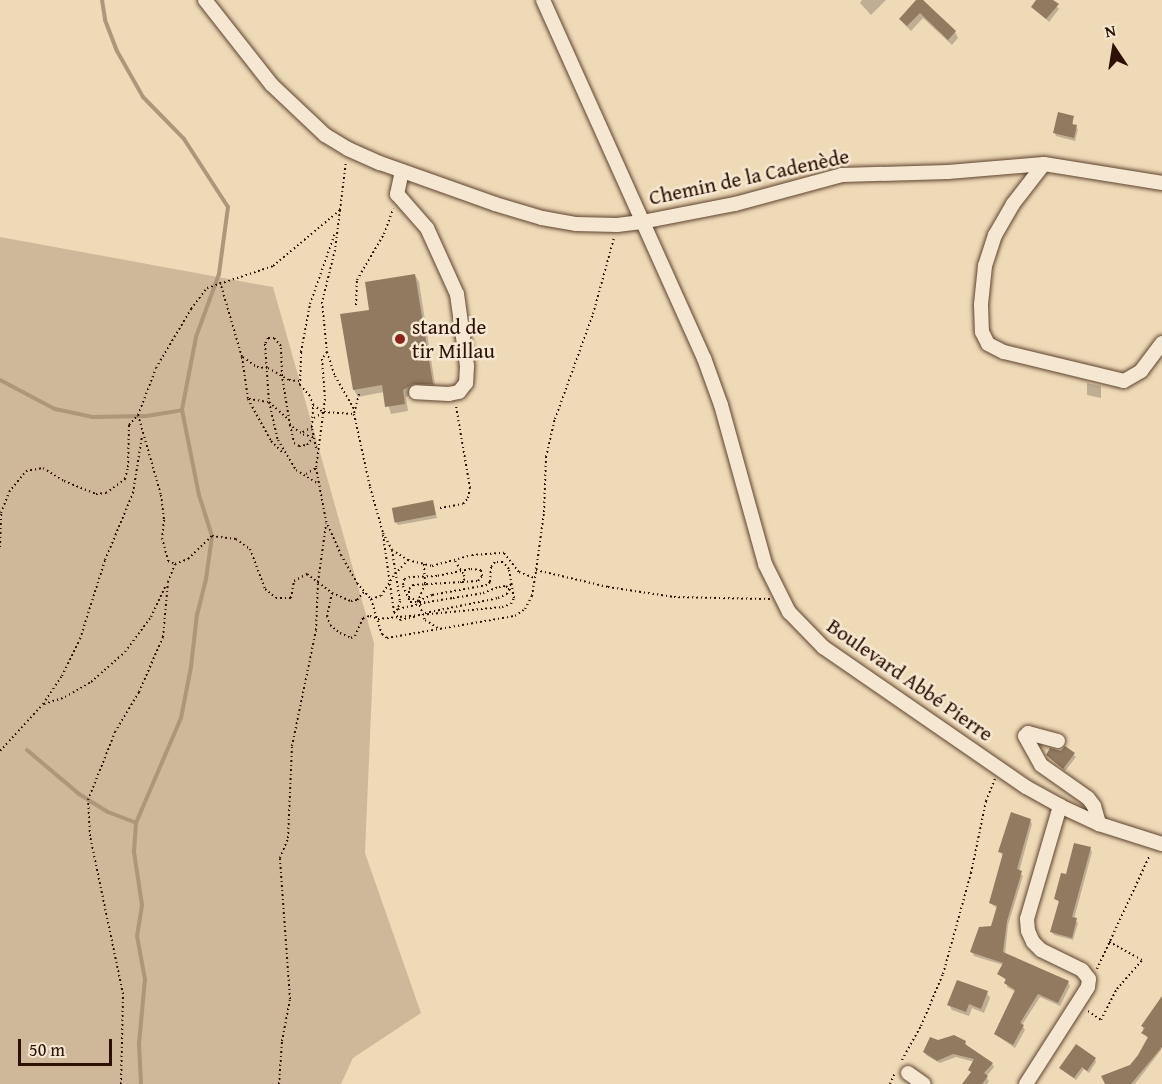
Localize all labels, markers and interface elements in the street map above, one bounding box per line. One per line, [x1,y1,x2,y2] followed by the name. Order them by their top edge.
[1084,18,1144,78] north arrow
[1103,18,1118,43] text: N
[647,143,851,211] street label: Chemin de la Cadenède
[412,314,495,364] place label: stand de tir Millau
[393,332,407,346] marker: stand de tir Millau
[822,613,998,747] street label: Boulevard Abbé Pierre
[21,1027,116,1065] scale bar
[29,1036,65,1063] text: 50 m

